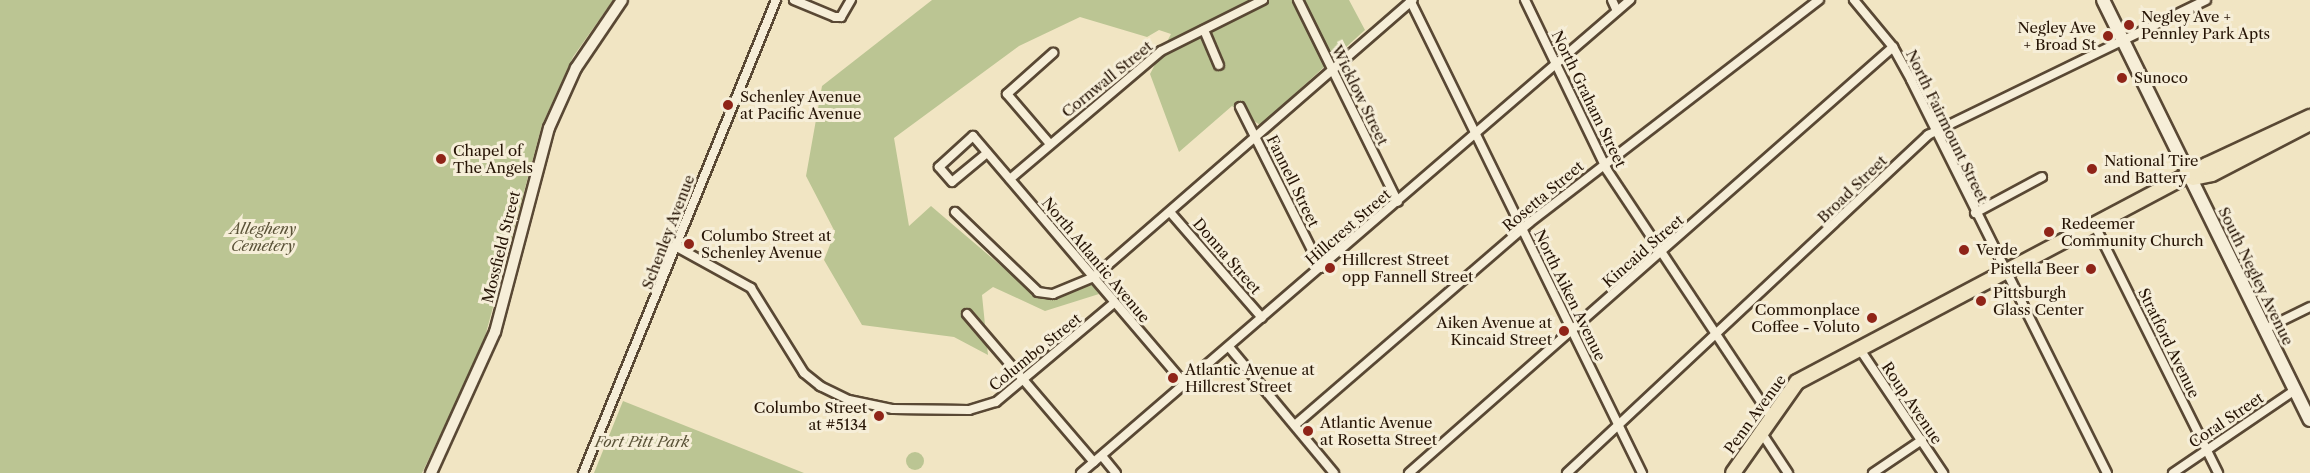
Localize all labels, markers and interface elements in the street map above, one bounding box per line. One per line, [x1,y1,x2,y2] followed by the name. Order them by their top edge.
[2141,7,2271,42] place label: Negley Ave + Pennley Park Apts
[2016,18,2096,53] place label: Negley Ave + Broad St
[2122,18,2136,32] marker: Negley Ave + Pennley Park Apts
[1548,28,1630,170] street label: North Graham Street
[2101,29,2115,43] marker: Negley Ave + Broad St
[1058,37,1156,121] street label: Cornwall Street
[1328,42,1392,148] street label: Wicklow Street
[1902,47,1992,205] street label: North Fairmount Street
[2134,69,2188,87] place label: Sunoco
[2115,71,2129,85] marker: Sunoco
[740,87,862,122] place label: Schenley Avenue at Pacific Avenue
[721,98,735,112] marker: Schenley Avenue at Pacific Avenue
[1263,132,1323,230] street label: Fannell Street
[453,141,534,176] place label: Chapel of The Angels
[2104,151,2199,186] place label: National Tire and Battery
[434,152,448,166] marker: Chapel of The Angels
[1814,152,1890,226] street label: Broad Street
[1499,157,1587,235] street label: Rosetta Street
[2085,162,2099,176] marker: National Tire and Battery
[638,172,698,292] street label: Schenley Avenue
[1302,185,1394,269] street label: Hillcrest Street
[478,189,524,305] street label: Mossfield Street
[1038,193,1154,327] street label: North Atlantic Avenue
[2214,203,2298,349] street label: South Negley Avenue
[1599,211,1687,291] street label: Kincaid Street
[1189,214,1265,298] street label: Donna Street
[2061,214,2204,249] place label: Redeemer Community Church
[230,219,296,254] park label: Allegheny Cemetery
[2042,225,2056,239] marker: Redeemer Community Church
[701,226,831,261] place label: Columbo Street at Schenley Avenue
[1530,226,1610,364] street label: North Aiken Avenue
[682,237,696,251] marker: Columbo Street at Schenley Avenue
[1976,241,2018,259] place label: Verde
[1957,243,1971,257] marker: Verde
[1342,250,1473,285] place label: Hillcrest Street opp Fannell Street
[1990,260,2079,278] place label: Pistella Beer
[1323,261,1337,275] marker: Hillcrest Street opp Fannell Street
[2084,262,2098,276] marker: Pistella Beer
[1993,283,2084,318] place label: Pittsburgh Glass Center
[2134,285,2204,401] street label: Stratford Avenue
[1974,294,1988,308] marker: Pittsburgh Glass Center
[1751,300,1860,335] place label: Commonplace Coffee - Voluto
[985,309,1085,395] street label: Columbo Street
[1865,311,1879,325] marker: Commonplace Coffee - Voluto
[1436,313,1552,348] place label: Aiken Avenue at Kincaid Street
[1557,324,1571,338] marker: Aiken Avenue at Kincaid Street
[1878,358,1946,448] street label: Roup Avenue
[1185,360,1315,395] place label: Atlantic Avenue at Hillcrest Street
[1166,371,1180,385] marker: Atlantic Avenue at Hillcrest Street
[1720,371,1790,457] street label: Penn Avenue
[2185,389,2267,451] street label: Coral Street
[754,398,867,433] place label: Columbo Street at #5134
[872,409,886,423] marker: Columbo Street at #5134
[1320,413,1437,448] place label: Atlantic Avenue at Rosetta Street
[1301,424,1315,438] marker: Atlantic Avenue at Rosetta Street
[595,433,689,451] park label: Fort Pitt Park

